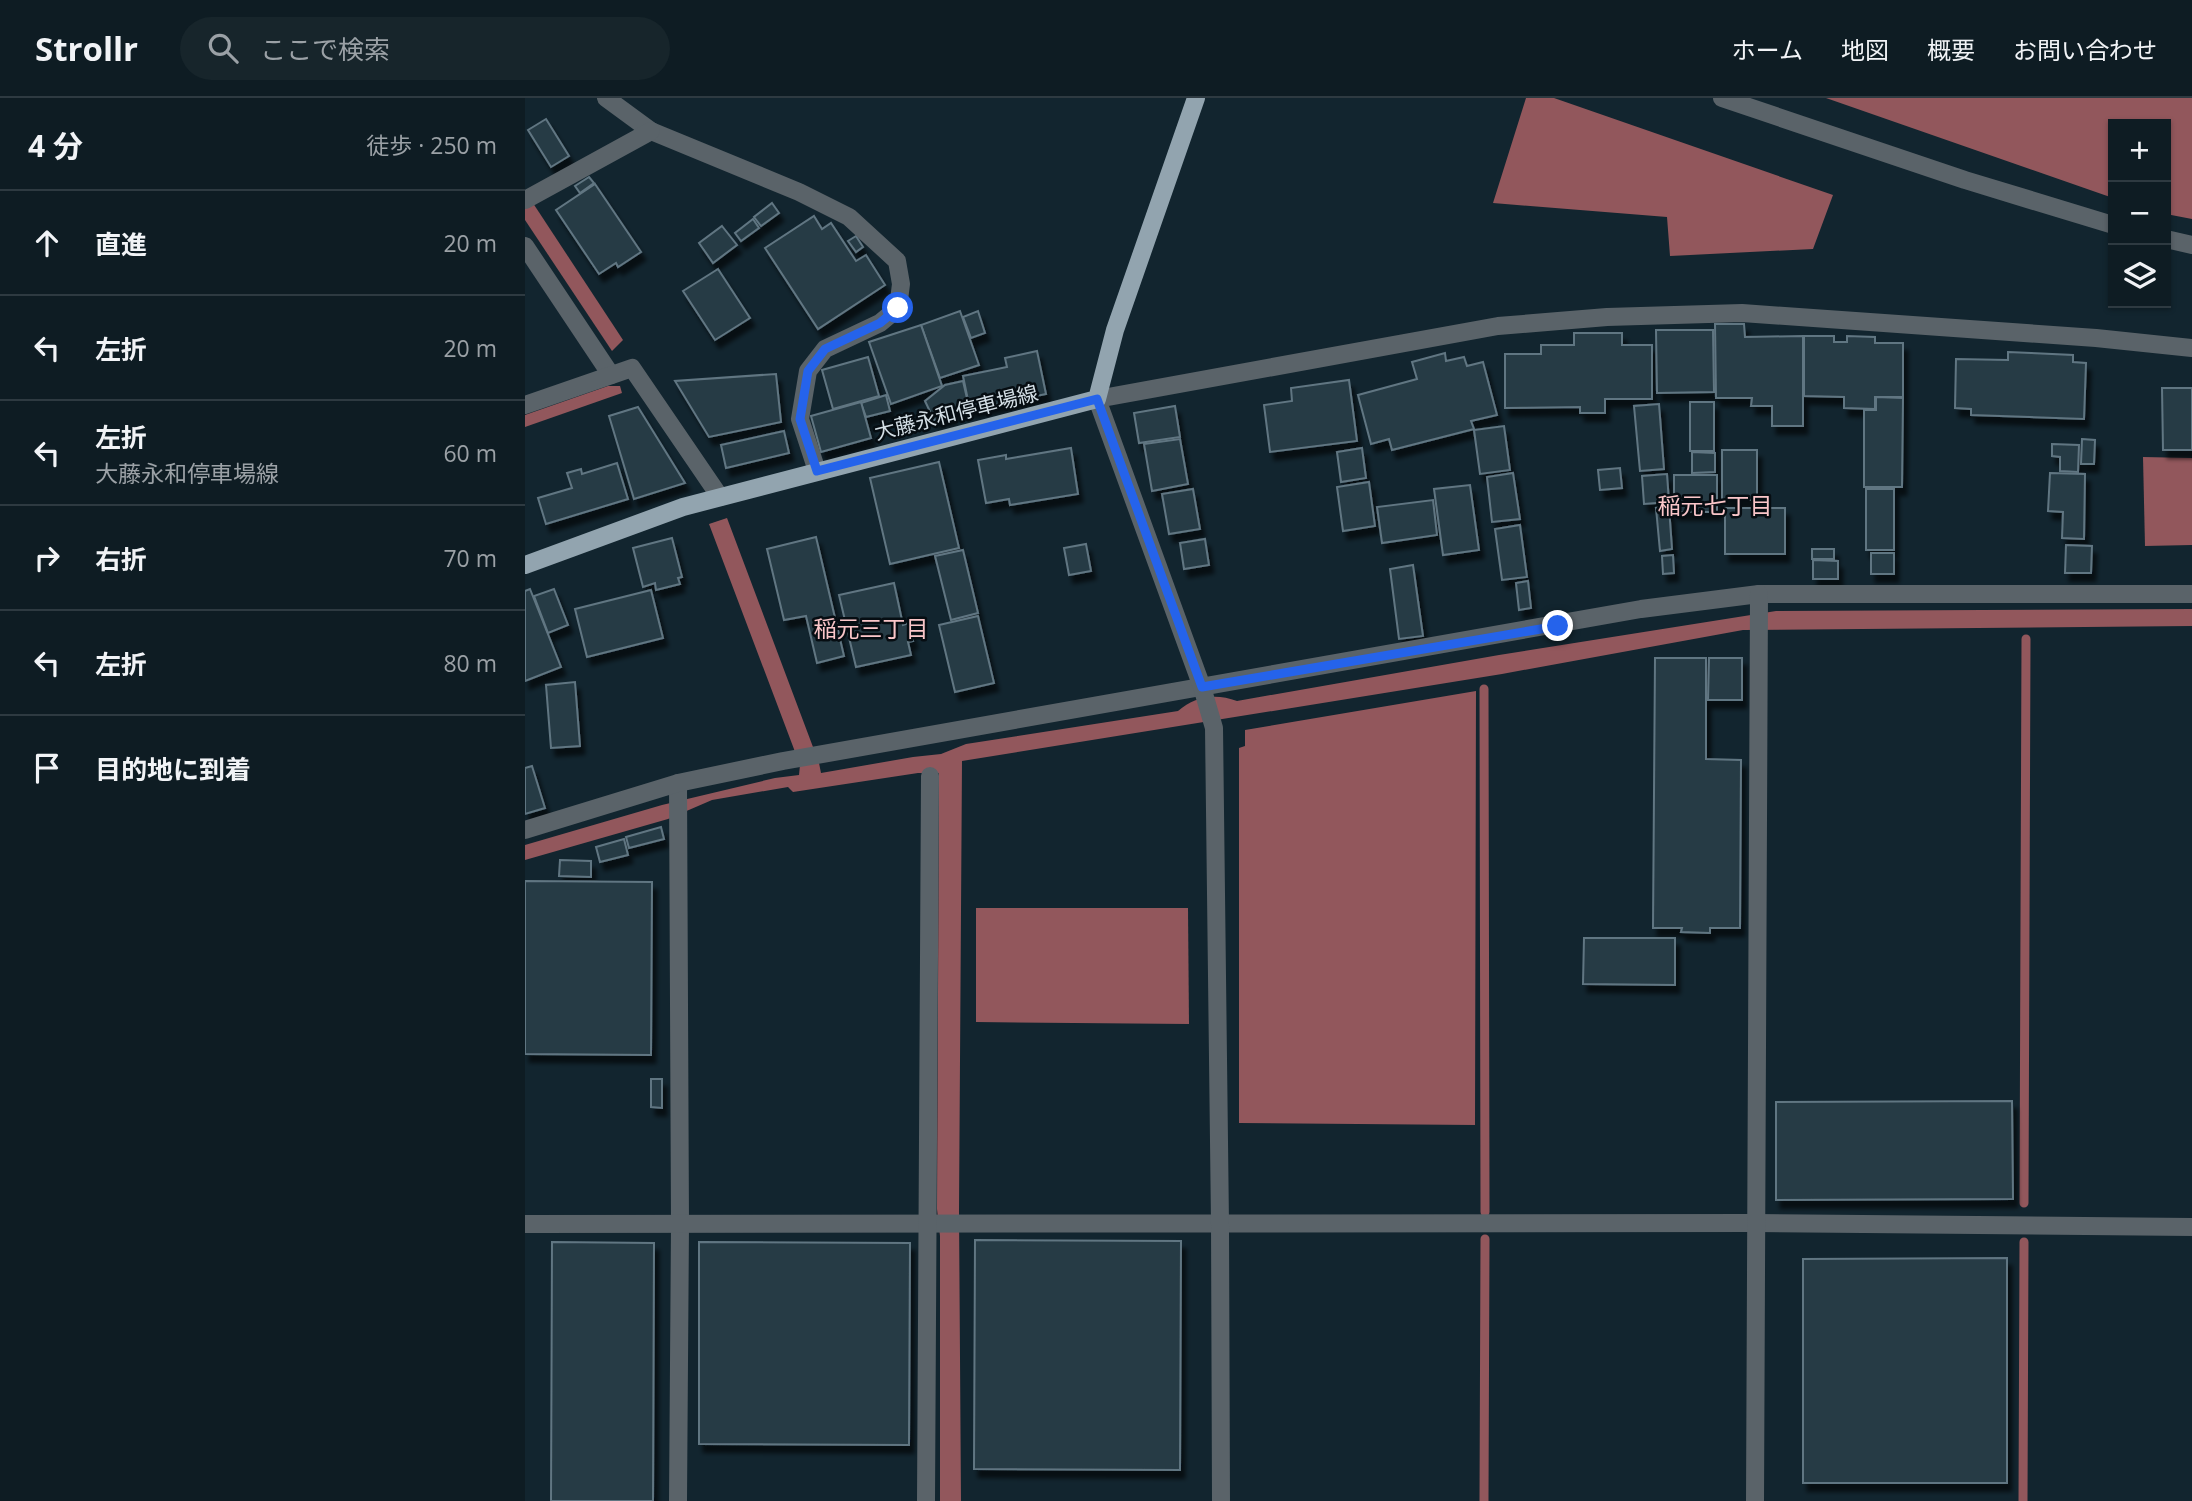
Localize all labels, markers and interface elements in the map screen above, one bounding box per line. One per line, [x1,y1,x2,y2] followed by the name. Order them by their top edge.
[180,17,670,80] search box
[35,26,138,71] text: Strollr
[204,29,242,67] icon: search
[260,31,390,67] text: ここで検索
[1732,33,1803,66] text: ホーム
[1841,33,1889,66] text: 地図
[1927,33,1975,66] text: 概要
[2013,33,2157,66] text: お問い合わせ
[2108,119,2171,308] map controls
[2108,119,2171,182] button: +
[28,125,83,166] text: 4 分
[366,129,497,161] text: 徒歩 · 250 m
[2108,182,2171,245] button: −
[28,224,66,262] icon: ahead
[95,226,147,262] text: 直進
[443,227,497,259] text: 20 m
[2108,245,2171,308] button: layers
[882,292,913,323] route start
[28,329,66,367] icon: left
[95,331,147,367] text: 左折
[443,332,497,364] text: 20 m
[871,378,1041,446] street label: 大藤永和停車場線
[95,419,147,455] text: 左折
[28,434,66,472] icon: left
[443,437,497,469] text: 60 m
[95,457,279,489] text: 大藤永和停車場線
[1658,489,1773,521] district label: 稲元七丁目
[28,539,66,577] icon: right
[95,541,147,577] text: 右折
[443,542,497,574] text: 70 m
[1542,610,1573,641] route end
[814,612,929,644] district label: 稲元三丁目
[28,644,66,682] icon: left
[95,646,147,682] text: 左折
[443,647,497,679] text: 80 m
[28,749,66,787] icon: arrive
[95,751,251,787] text: 目的地に到着

